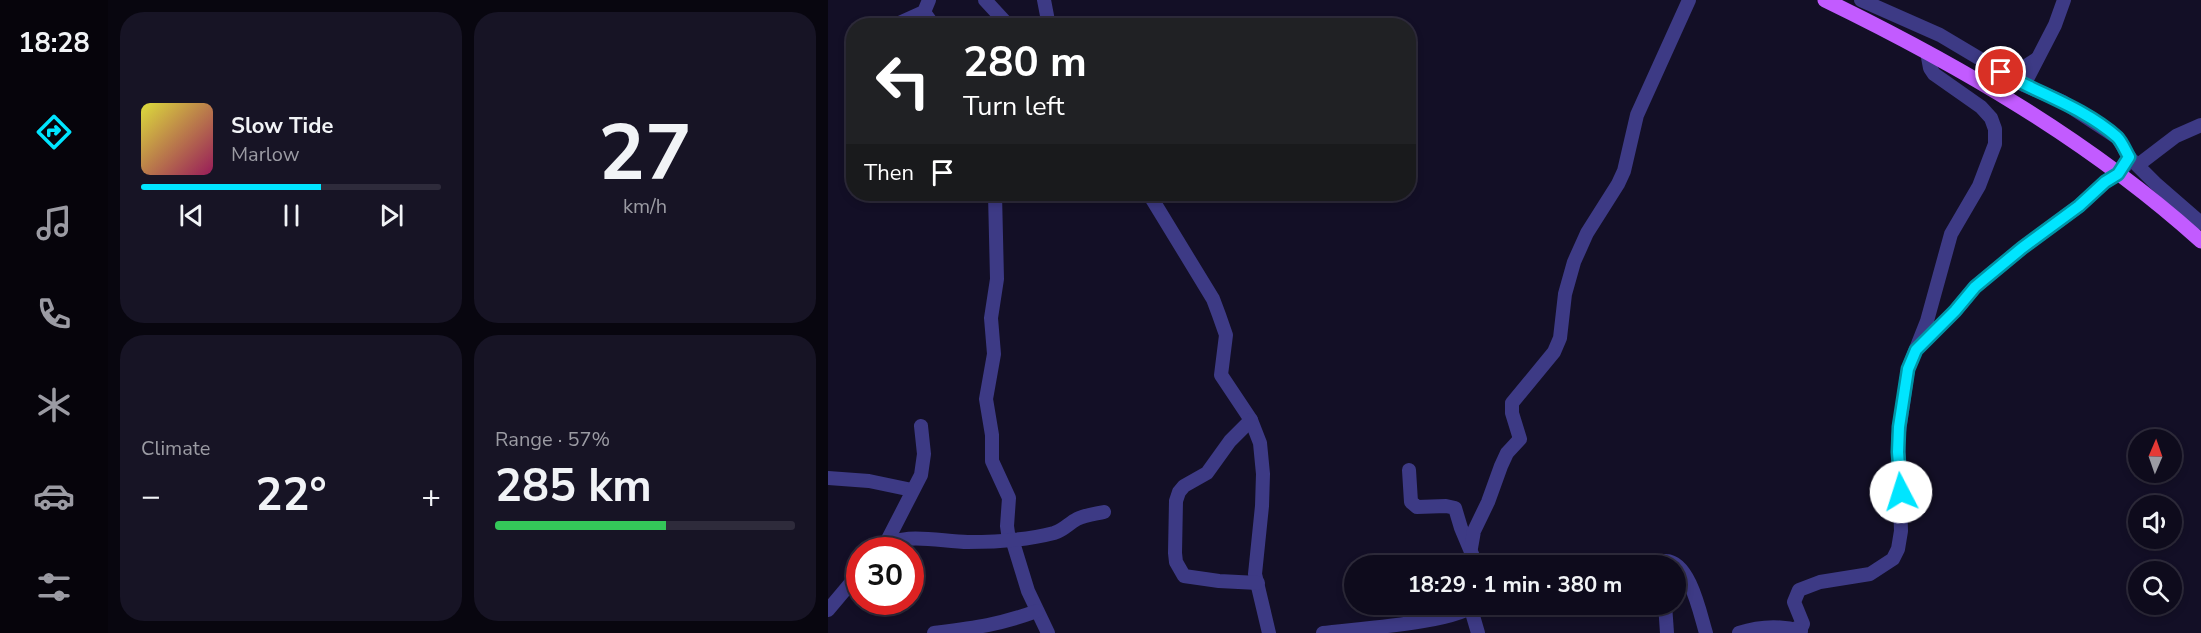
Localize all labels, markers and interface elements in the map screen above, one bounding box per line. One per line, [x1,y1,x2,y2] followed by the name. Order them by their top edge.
[18,25,90,62] text: 18:28
[963,34,1087,91] text: 280 m
[864,42,942,120] icon: left
[1975,46,2026,97] pin
[1984,55,2017,88] icon: arrive
[963,88,1064,125] text: Turn left
[598,100,692,207] text: 27
[33,111,75,153] icon: directions
[231,111,333,141] text: Slow Tide
[231,141,299,168] text: Marlow
[926,156,959,189] icon: arrive
[864,158,914,188] text: Then
[623,193,667,220] text: km/h
[175,199,208,232] icon: previous
[275,199,308,232] icon: pause
[375,199,408,232] icon: next
[33,202,75,244] icon: music
[33,293,75,335] icon: phone
[33,384,75,426] icon: climate
[495,426,610,453] text: Range · 57%
[2128,429,2182,483] north arrow
[2128,429,2182,615] map controls
[141,435,210,462] text: Climate
[495,456,652,517] text: 285 km
[1869,460,1933,524] position arrow
[255,465,327,526] text: 22°
[141,474,161,519] text: −
[421,474,441,519] text: +
[33,475,75,517] icon: car
[2128,495,2182,549] button: sound
[846,537,924,615] speed limit sign: 30
[2128,561,2182,615] button: search
[33,566,75,608] icon: filters
[1408,570,1622,600] text: 18:29 · 1 min · 380 m

